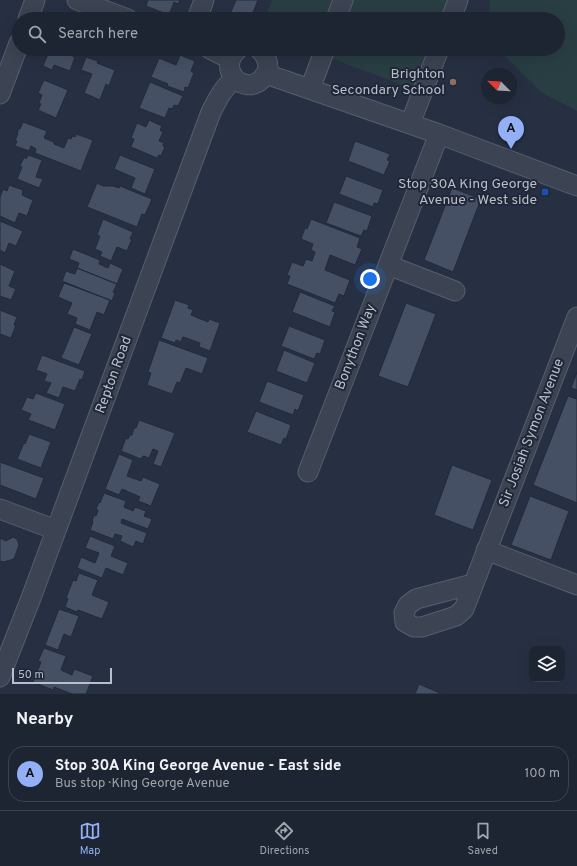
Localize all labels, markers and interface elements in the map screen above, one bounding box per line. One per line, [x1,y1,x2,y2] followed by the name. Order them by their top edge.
[12,12,565,56] search box
[26,23,48,45] icon: search
[58,25,138,44] text: Search here
[332,66,445,99] place label: Brighton Secondary School
[481,68,517,104] north arrow
[448,77,458,87] marker: Brighton Secondary School
[498,116,524,149] pin: A
[398,176,537,209] place label: Stop 30A King George Avenue - West side
[540,187,550,197] marker: Stop 30A King George Avenue - West side
[360,269,380,289] your location
[332,302,380,392] street label: Bonython Way
[92,334,136,416] street label: Repton Road
[496,356,568,510] street label: Sir Josiah Symon Avenue
[529,646,565,682] map controls
[529,646,565,682] button: layers
[12,666,112,685] scale bar
[18,668,44,682] text: 50 m
[16,709,73,731] text: Nearby
[55,757,341,776] text: Stop 30A King George Avenue - East side
[25,766,35,782] text: A
[524,766,560,782] text: 100 m
[55,776,230,792] text: Bus stop · King George Avenue
[79,820,101,858] tab: Map
[259,820,309,858] tab: Directions
[468,820,498,858] tab: Saved

